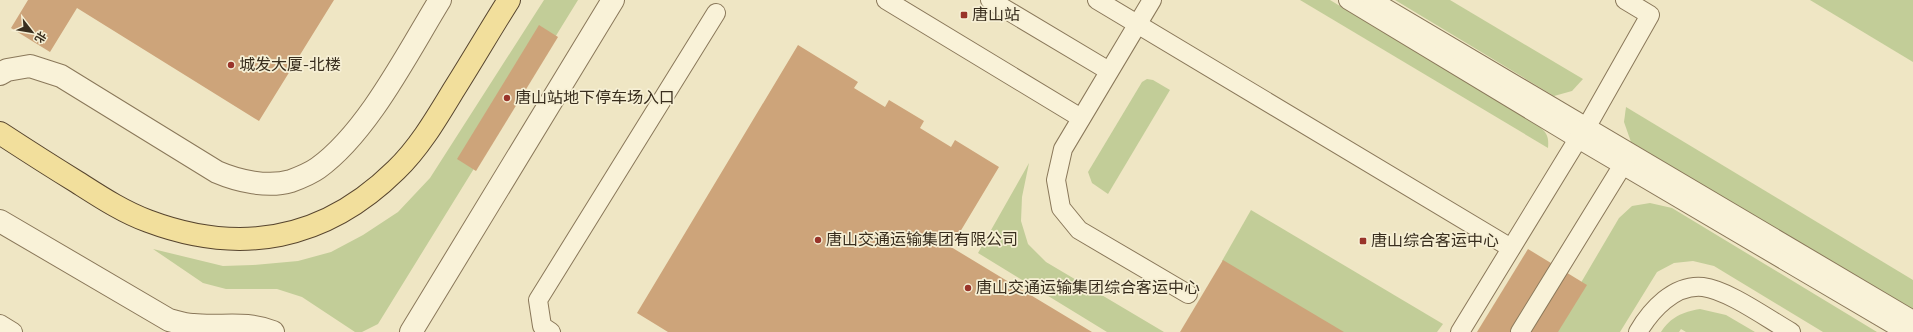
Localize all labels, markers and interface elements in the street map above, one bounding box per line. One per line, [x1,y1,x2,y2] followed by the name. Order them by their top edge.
[972,3,1020,27] place label: 唐山站
[959,10,969,20] marker: 唐山站
[12,12,52,52] north arrow
[30,28,50,46] text: 北
[239,53,341,77] place label: 城发大厦-北楼
[226,60,236,70] marker: 城发大厦-北楼
[515,86,675,110] place label: 唐山站地下停车场入口
[502,93,512,103] marker: 唐山站地下停车场入口
[826,228,1018,252] place label: 唐山交通运输集团有限公司
[1371,229,1499,253] place label: 唐山综合客运中心
[813,235,823,245] marker: 唐山交通运输集团有限公司
[1358,236,1368,246] marker: 唐山综合客运中心
[976,276,1200,300] place label: 唐山交通运输集团综合客运中心
[963,283,973,293] marker: 唐山交通运输集团综合客运中心

